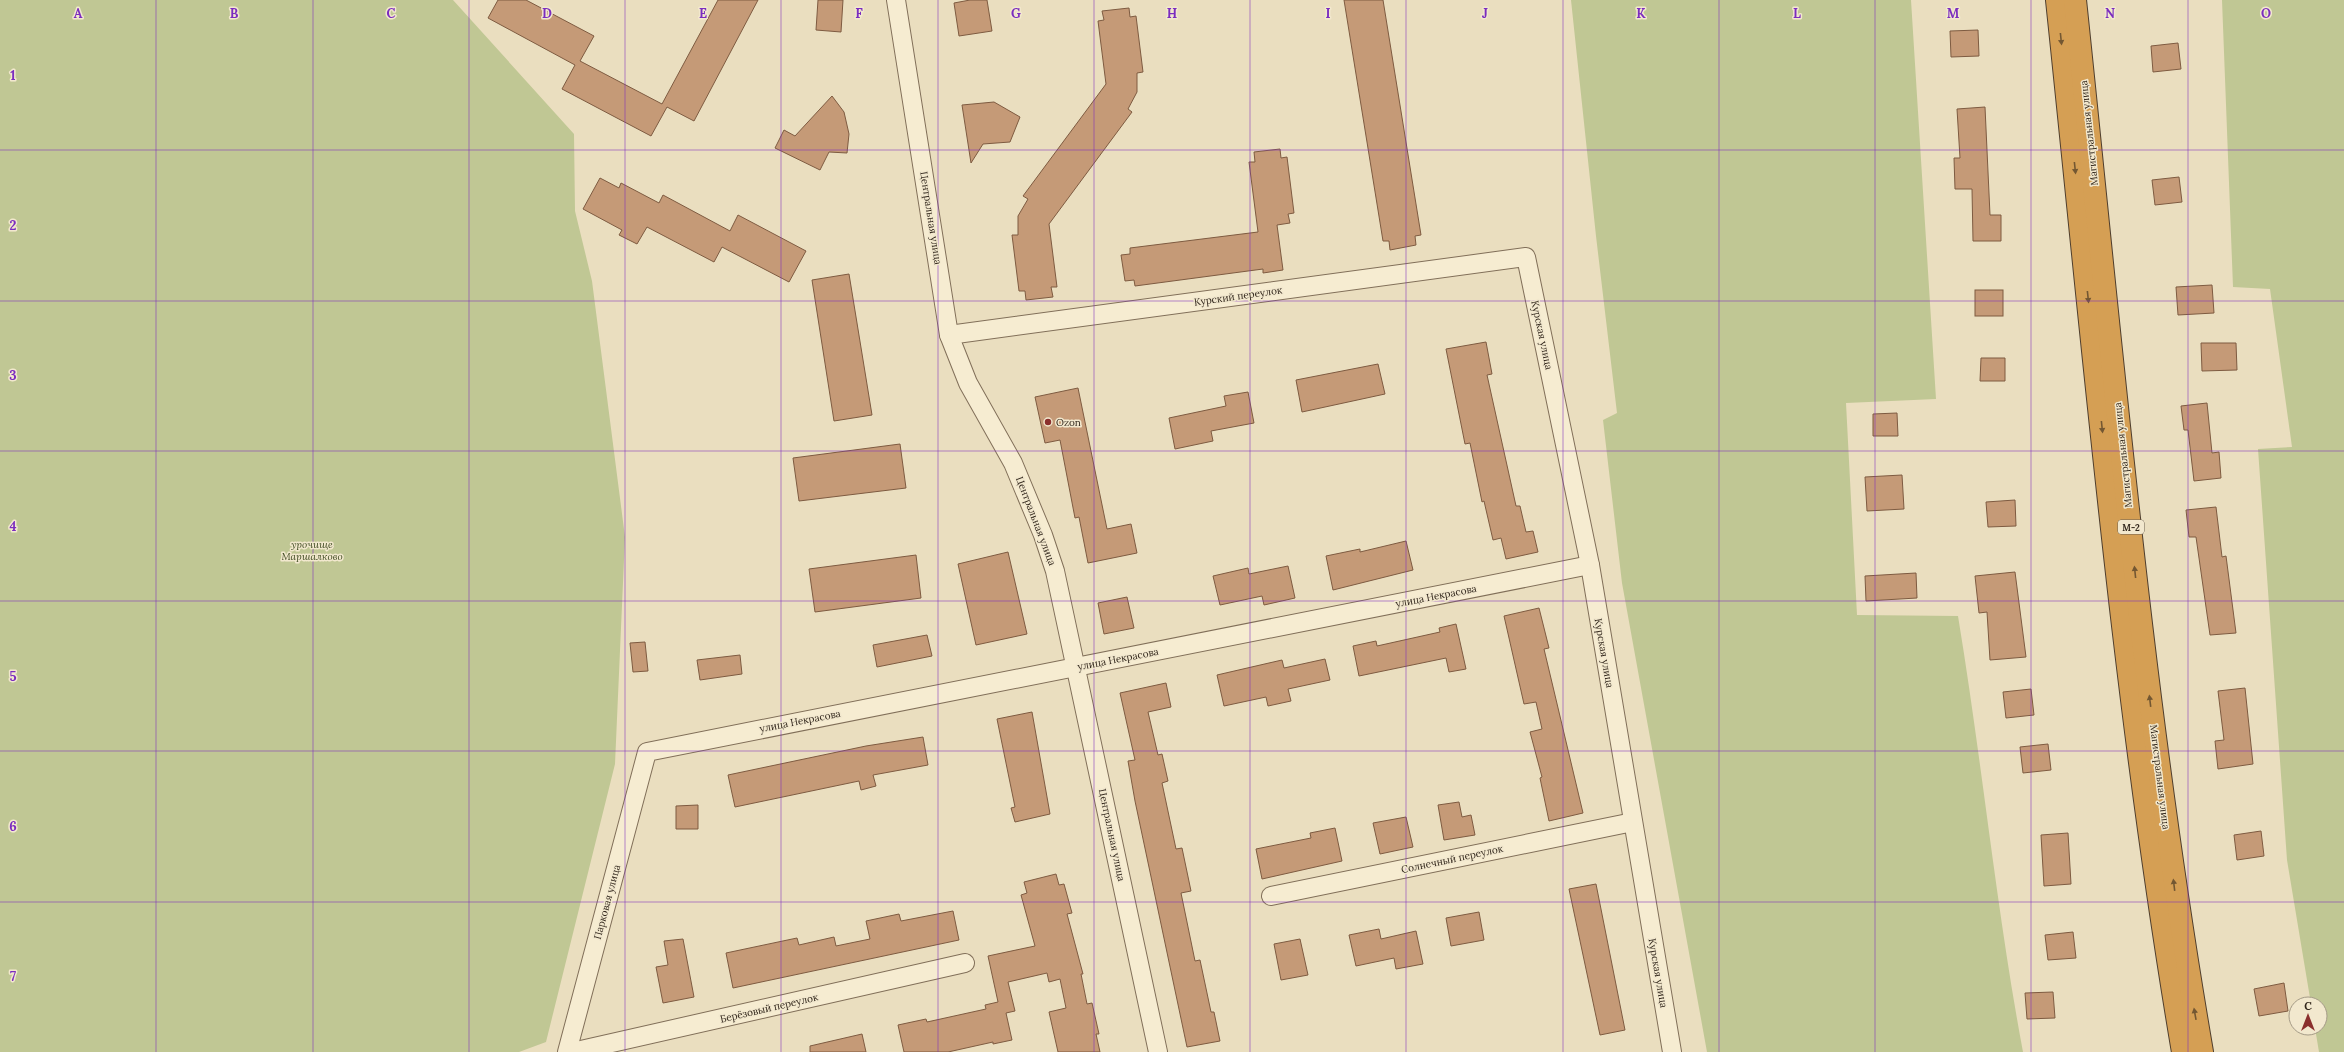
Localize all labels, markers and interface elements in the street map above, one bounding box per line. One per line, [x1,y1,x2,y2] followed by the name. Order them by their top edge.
[74,5,83,22] text: A
[230,5,239,22] text: B
[387,5,396,22] text: C
[542,5,552,22] text: D
[699,5,707,22] text: E
[855,5,863,22] text: F
[1011,5,1021,22] text: G
[1167,5,1177,22] text: H
[1325,5,1331,22] text: I
[1482,5,1488,22] text: J
[1636,5,1646,22] text: K
[1793,5,1801,22] text: L
[1947,5,1960,22] text: M
[2105,5,2115,22] text: N
[2261,5,2271,22] text: O
[2058,33,2064,45] one-way arrow
[10,67,16,84] text: 1
[2077,80,2101,186] street label: Магистральная улица
[2071,162,2078,174] one-way arrow
[917,170,945,266] street label: Центральная улица
[10,217,17,234] text: 2
[1193,283,1284,309] street label: Курский переулок
[2085,291,2091,303] one-way arrow
[1528,299,1556,371] street label: Курская улица
[9,367,17,384] text: 3
[2111,402,2135,508] street label: Магистральная улица
[1056,416,1081,429] place label: Ozon
[1043,417,1053,427] marker: Ozon
[2099,421,2105,433] one-way arrow
[1013,475,1059,567] street label: Центральная улица
[9,518,17,535] text: 4
[2118,520,2144,534] road number: М-2
[281,538,343,563] park label: урочище Маршалково
[2132,566,2139,578] one-way arrow
[1394,582,1478,610] street label: улица Некрасова
[1591,617,1617,689] street label: Курская улица
[1076,645,1160,673] street label: улица Некрасова
[9,668,17,685] text: 5
[2147,695,2153,707] one-way arrow
[758,707,842,735] street label: улица Некрасова
[2147,724,2173,830] street label: Магистральная улица
[1096,787,1128,883] street label: Центральная улица
[9,818,17,835] text: 6
[1400,842,1505,876] street label: Солнечный переулок
[591,863,623,941] street label: Парковая улица
[2171,879,2177,891] one-way arrow
[1645,937,1671,1009] street label: Курская улица
[10,968,16,985] text: 7
[719,990,820,1026] street label: Берёзовый переулок
[2288,996,2328,1036] north arrow
[2304,999,2312,1013] text: С
[2192,1007,2198,1020] one-way arrow

